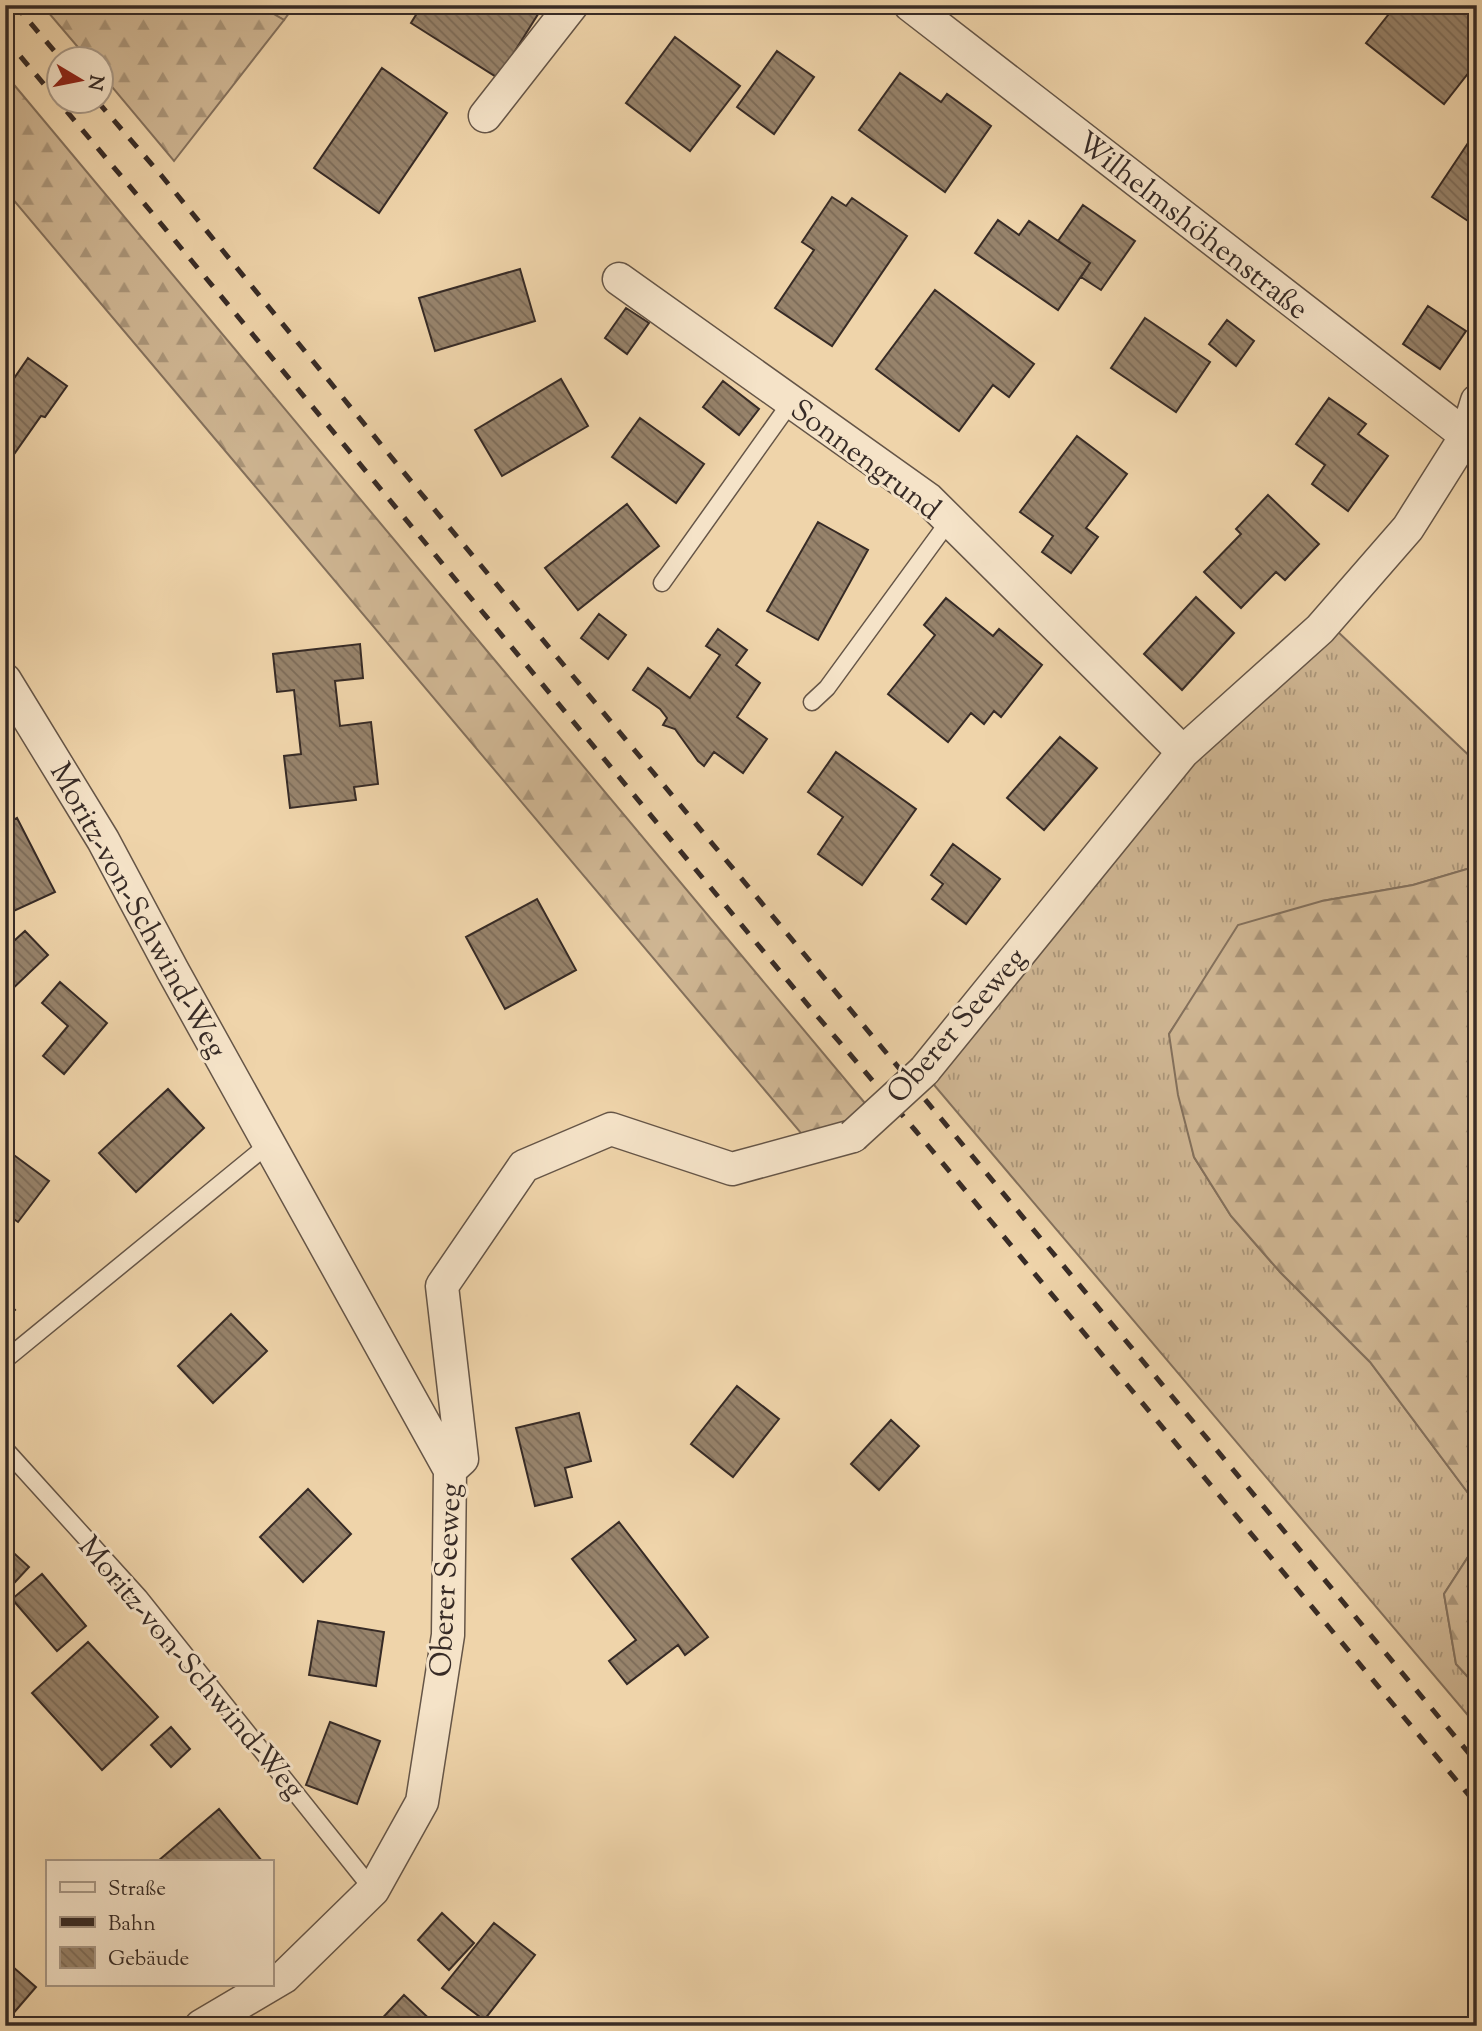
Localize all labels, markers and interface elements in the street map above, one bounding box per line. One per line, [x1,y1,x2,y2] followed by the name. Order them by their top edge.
[46,46,116,116] north arrow
[80,73,109,92] text: N
[1066,123,1317,331] street label: Wilhelmshöhenstraße
[780,390,949,532] street label: Sonnengrund
[37,755,236,1067] street label: Moritz-von-Schwind-Weg
[878,939,1038,1114] street label: Oberer Seeweg
[421,1482,474,1678] street label: Oberer Seeweg
[67,1528,313,1810] street label: Moritz-von-Schwind-Weg
[46,1860,273,1986] legend
[108,1875,166,1905] text: Straße
[108,1910,156,1940] text: Bahn
[108,1945,189,1975] text: Gebäude

